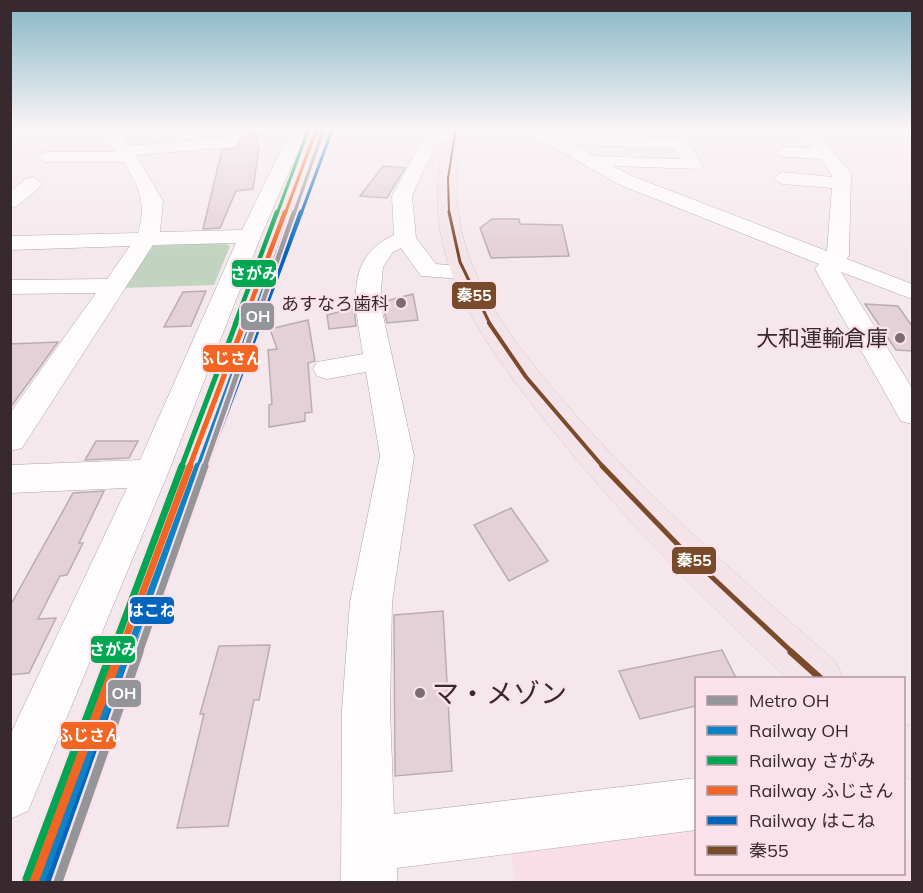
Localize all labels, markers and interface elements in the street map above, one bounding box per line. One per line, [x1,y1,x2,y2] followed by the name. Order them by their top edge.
[231,259,277,288] line badge: さがみ
[230,263,278,283] text: さがみ
[451,281,497,310] line badge: 秦55
[456,285,492,305] text: 秦55
[281,292,389,315] place label: あすなろ歯科
[394,296,408,310] marker: あすなろ歯科
[240,302,275,331] line badge: OH
[246,306,270,326] text: OH
[756,324,888,352] place label: 大和運輸倉庫
[893,331,907,345] marker: 大和運輸倉庫
[202,344,259,373] line badge: ふじさん
[198,348,262,368] text: ふじさん
[671,546,717,575] line badge: 秦55
[676,550,712,570] text: 秦55
[129,596,175,625] line badge: はこね
[128,600,176,620] text: はこね
[90,635,136,664] line badge: さがみ
[89,639,137,659] text: さがみ
[432,676,567,710] place label: マ・メゾン
[695,677,905,875] legend
[107,679,142,708] line badge: OH
[112,683,136,703] text: OH
[413,686,427,700] marker: マ・メゾン
[749,689,830,712] text: Metro OH
[749,719,849,742] text: Railway OH
[60,721,117,750] line badge: ふじさん
[57,725,121,745] text: ふじさん
[749,749,875,772] text: Railway さがみ
[749,779,893,802] text: Railway ふじさん
[749,809,875,832] text: Railway はこね
[749,839,789,862] text: 秦55

